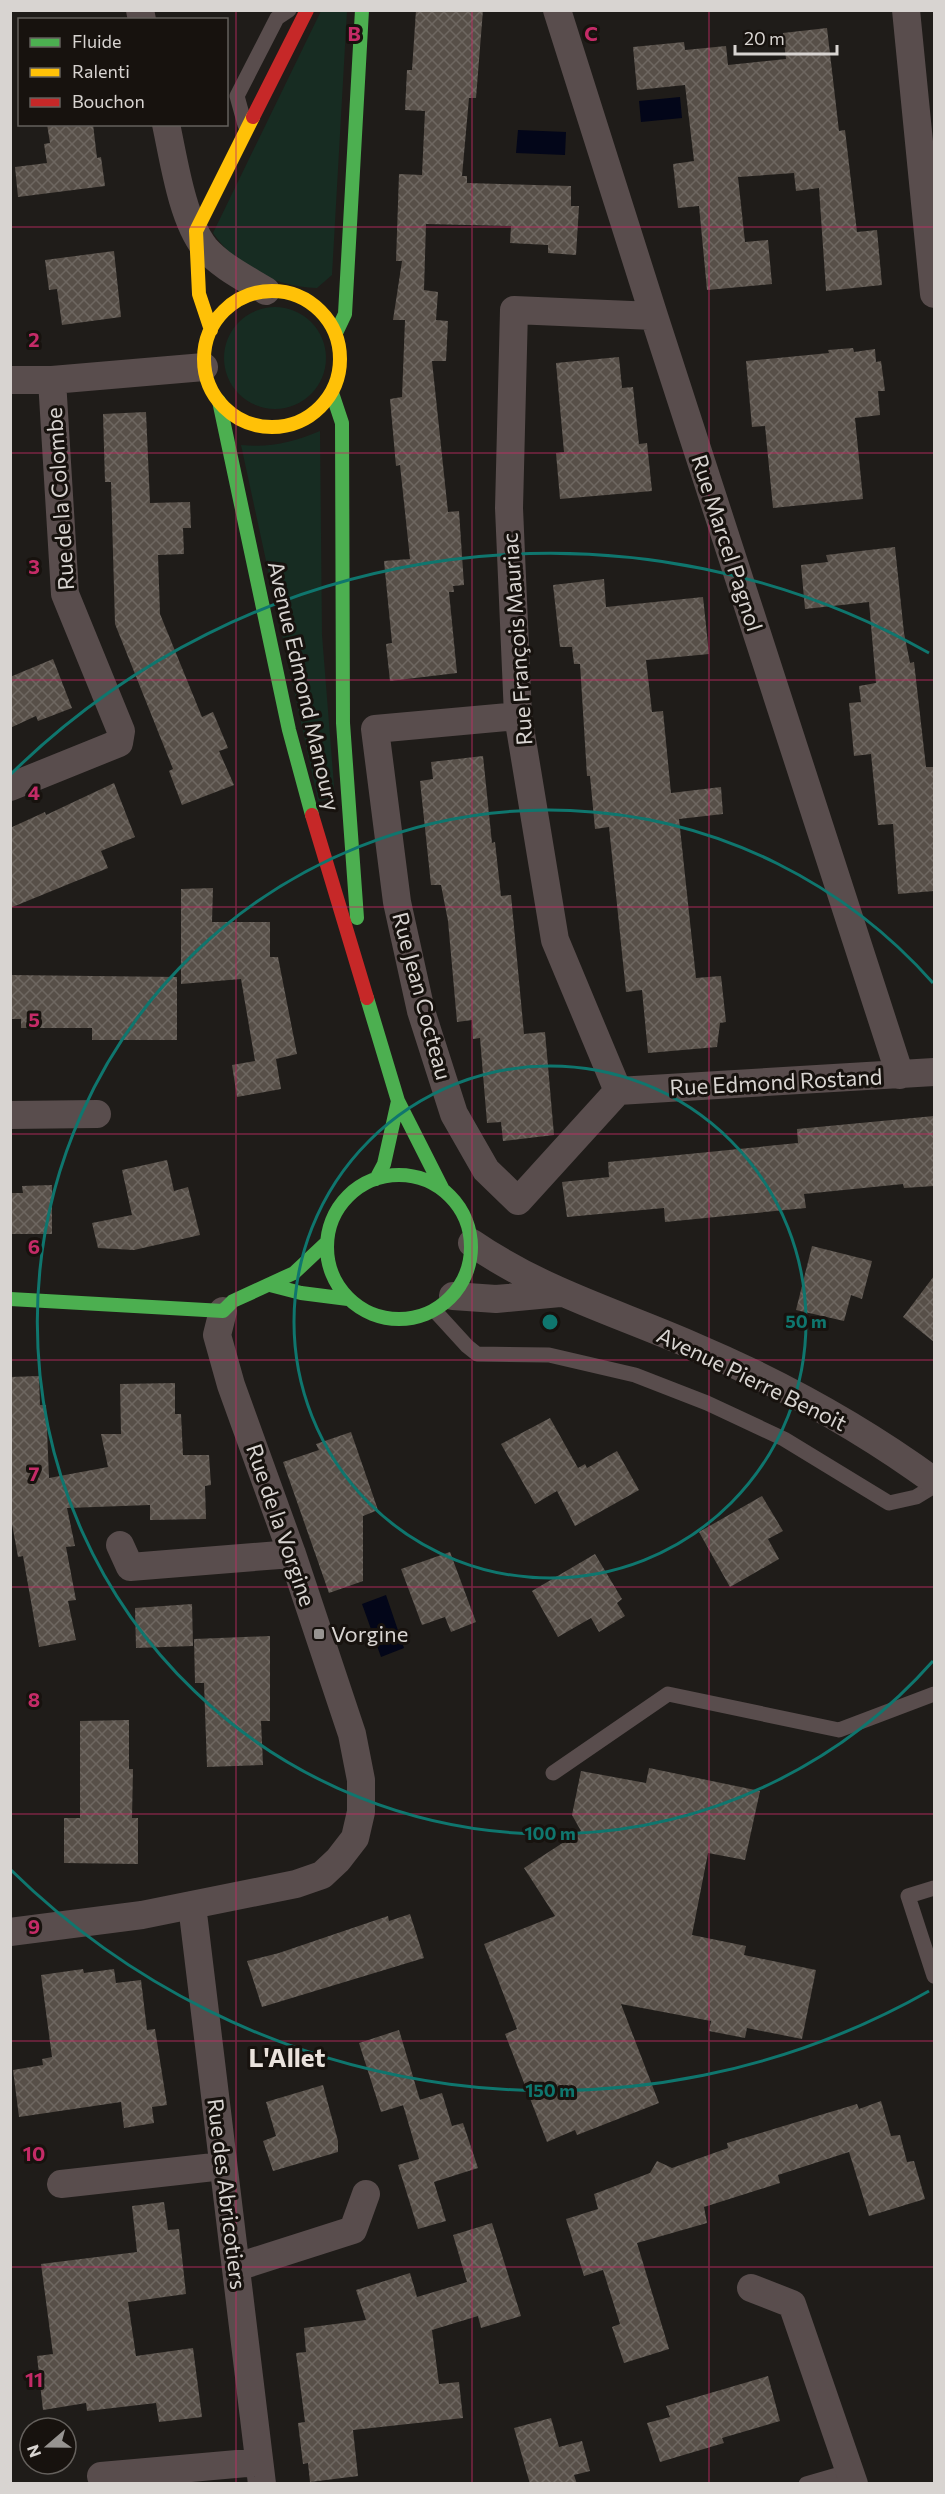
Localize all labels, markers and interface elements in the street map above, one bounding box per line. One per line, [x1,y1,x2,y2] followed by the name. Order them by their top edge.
[18,18,228,126] legend
[735,18,837,56] scale bar
[347,21,361,45] text: B
[584,21,598,45] text: C
[744,27,785,49] text: 20 m
[72,30,121,52] text: Fluide
[72,60,130,82] text: Ralenti
[72,90,145,112] text: Bouchon
[28,327,40,351] text: 2
[40,407,79,591] street label: Rue de la Colombe
[686,451,769,635] street label: Rue Marcel Pagnol
[496,532,537,746] street label: Rue François Mauriac
[28,554,40,578] text: 3
[263,558,346,814] street label: Avenue Edmond Manoury
[28,780,40,804] text: 4
[387,909,458,1083] street label: Rue Jean Cocteau
[28,1007,40,1031] text: 5
[669,1062,883,1101] street label: Rue Edmond Rostand
[28,1234,40,1258] text: 6
[785,1310,827,1332] text: 50 m
[540,1312,560,1332] centre of rings
[653,1321,852,1436] street label: Avenue Pierre Benoit
[241,1440,322,1610] street label: Rue de la Vorgine
[29,1461,40,1485] text: 7
[331,1620,408,1647] place label: Vorgine
[312,1627,326,1641] marker: Vorgine
[28,1687,40,1711] text: 8
[524,1822,576,1844] text: 100 m
[28,1914,40,1938] text: 9
[249,2041,325,2072] district label: L'Allet
[525,2079,575,2101] text: 150 m
[202,2097,253,2291] street label: Rue des Abricotiers
[23,2141,45,2165] text: 10
[25,2367,43,2391] text: 11
[18,2416,78,2476] north arrow
[22,2442,44,2460] text: N

